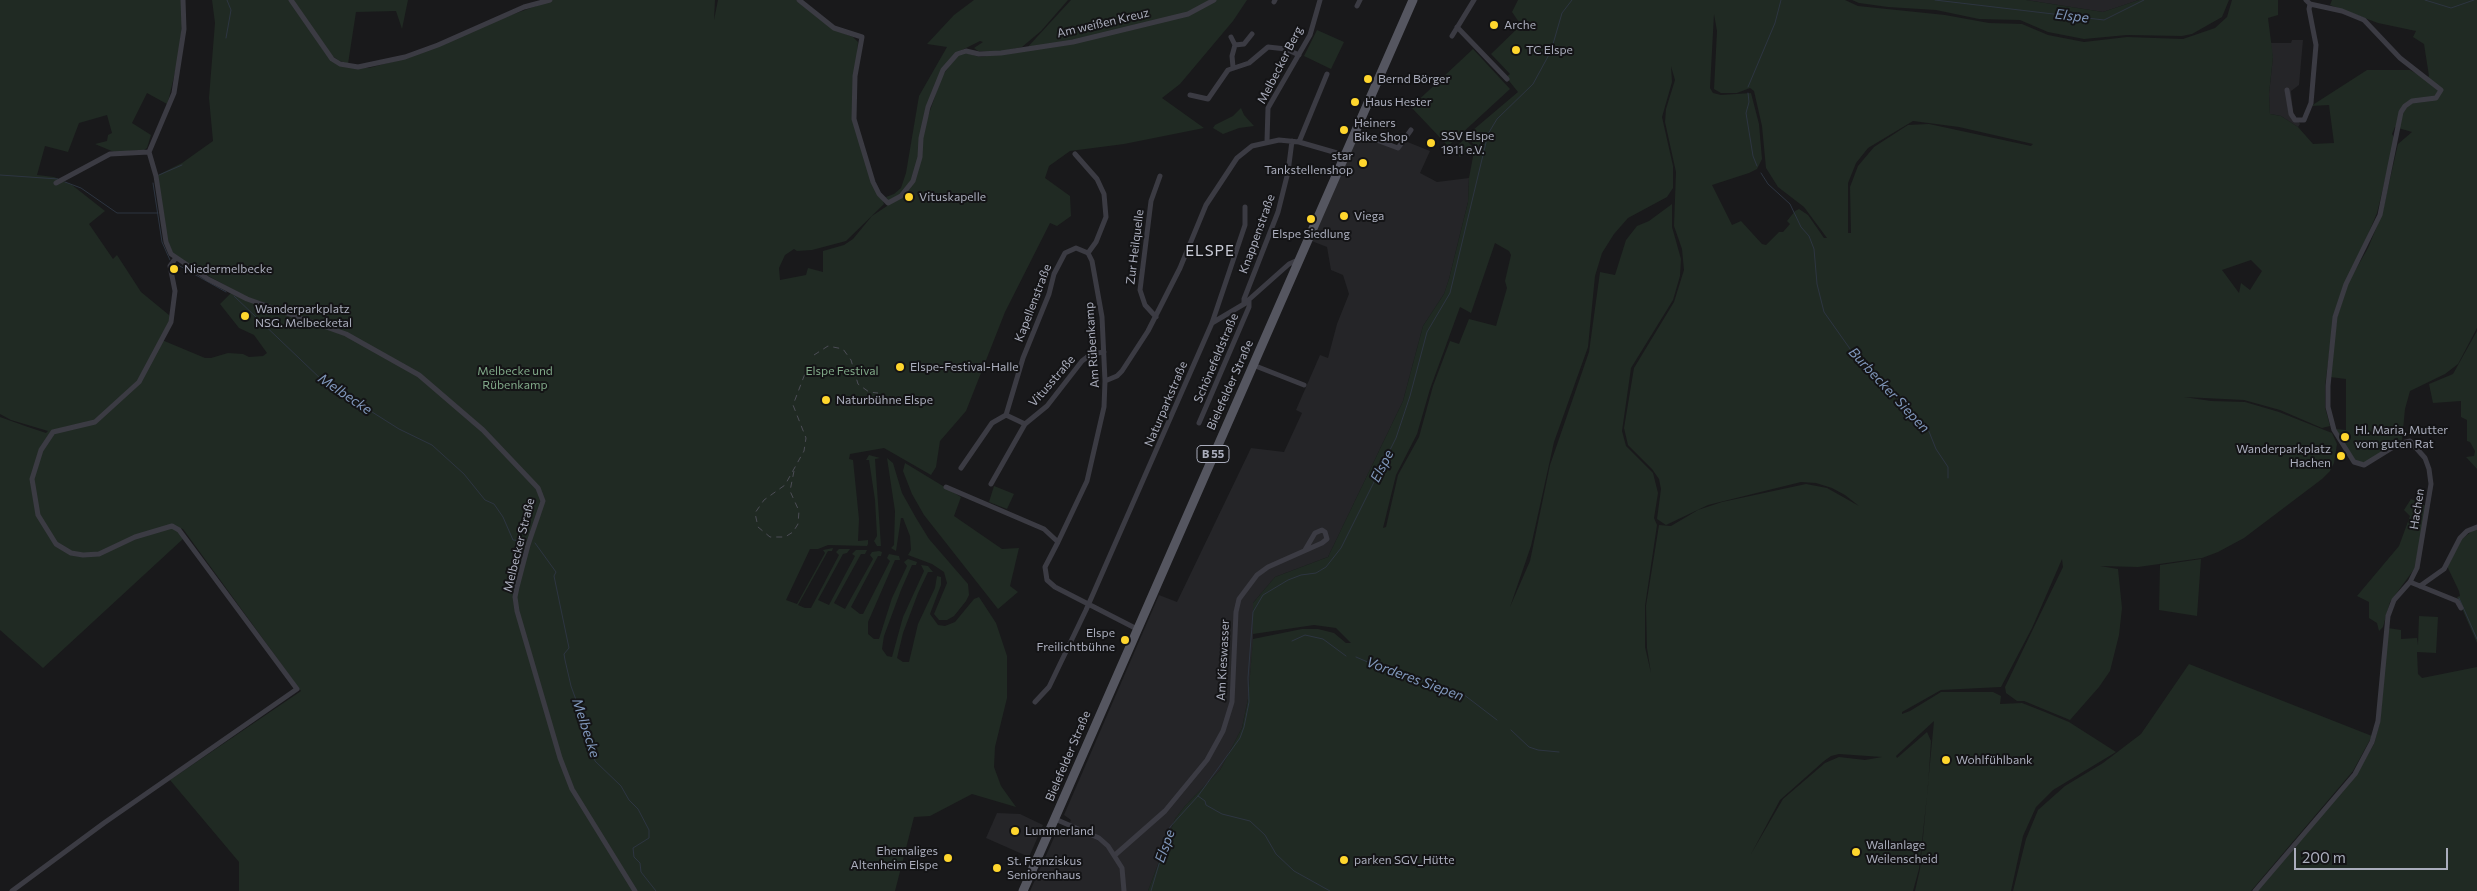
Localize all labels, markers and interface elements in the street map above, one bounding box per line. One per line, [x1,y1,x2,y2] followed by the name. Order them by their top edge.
[1055,5,1151,41] street label: Am weißen Kreuz
[2054,6,2090,26] water label: Elspe
[1504,18,1536,32] place label: Arche
[1488,19,1500,31] marker: Arche
[1254,24,1306,106] street label: Melbecker Berg
[1526,43,1573,57] place label: TC Elspe
[1510,44,1522,56] marker: TC Elspe
[1378,72,1450,86] place label: Bernd Börger
[1362,73,1374,85] marker: Bernd Börger
[1365,95,1431,109] place label: Haus Hester
[1349,96,1361,108] marker: Haus Hester
[1354,116,1408,144] place label: Heiners Bike Shop
[1338,124,1350,136] marker: Heiners Bike Shop
[1441,129,1494,157] place label: SSV Elspe 1911 e.V.
[1425,137,1437,149] marker: SSV Elspe 1911 e.V.
[1264,149,1353,177] place label: star Tankstellenshop
[1357,157,1369,169] marker: star Tankstellenshop
[919,190,986,204] place label: Vituskapelle
[903,191,915,203] marker: Vituskapelle
[1236,192,1278,276] street label: Knappenstraße
[1123,209,1147,285] street label: Zur Heilquelle
[1354,209,1384,223] place label: Viega
[1338,210,1350,222] marker: Viega
[1305,213,1317,225] marker: Elspe Siedlung
[1272,227,1350,241] place label: Elspe Siedlung
[1185,242,1235,260] district label: ELSPE
[184,262,272,276] place label: Niedermelbecke
[1012,262,1054,344] street label: Kapellenstraße
[168,263,180,275] marker: Niedermelbecke
[1082,301,1102,389] street label: Am Rübenkamp
[255,302,352,330] place label: Wanderparkplatz NSG. Melbecketal
[239,310,251,322] marker: Wanderparkplatz NSG. Melbecketal
[1191,311,1241,405] street label: Schönefeldstraße
[1204,338,1256,432] street label: Bielefelder Straße
[1845,344,1933,436] water label: Burbecker Siepen
[1026,352,1078,410] street label: Vitusstraße
[1142,359,1190,449] street label: Naturparkstraße
[910,360,1019,374] place label: Elspe-Festival-Halle
[894,361,906,373] marker: Elspe-Festival-Halle
[477,364,553,392] park label: Melbecke und Rübenkamp
[805,364,879,378] park label: Elspe Festival
[315,370,375,418] water label: Melbecke
[836,393,933,407] place label: Naturbühne Elspe
[820,394,832,406] marker: Naturbühne Elspe
[2355,423,2448,451] place label: Hl. Maria, Mutter vom guten Rat
[2339,431,2351,443] marker: Hl. Maria, Mutter vom guten Rat
[2236,442,2331,470] place label: Wanderparkplatz Hachen
[1197,446,1229,462] road number: B 55
[1367,447,1397,485] water label: Elspe
[2335,450,2347,462] marker: Wanderparkplatz Hachen
[2407,487,2427,531] street label: Hachen
[500,497,538,593] street label: Melbecker Straße
[1214,619,1232,701] street label: Am Kieswasser
[1037,626,1115,654] place label: Elspe Freilichtbühne
[1119,634,1131,646] marker: Elspe Freilichtbühne
[1364,654,1466,704] water label: Vorderes Siepen
[569,696,603,760] water label: Melbecke
[1042,709,1094,803] street label: Bielefelder Straße
[1956,753,2033,767] place label: Wohlfühlbank
[1940,754,1952,766] marker: Wohlfühlbank
[1025,824,1094,838] place label: Lummerland
[1009,825,1021,837] marker: Lummerland
[1152,827,1178,865] water label: Elspe
[1866,838,1938,866] place label: Wallanlage Weilenscheid
[2297,838,2451,870] scale bar
[851,844,938,872] place label: Ehemaliges Altenheim Elspe
[1850,846,1862,858] marker: Wallanlage Weilenscheid
[2302,848,2346,866] text: 200 m
[942,852,954,864] marker: Ehemaliges Altenheim Elspe
[1354,853,1455,867] place label: parken SGV_Hütte
[1007,854,1082,882] place label: St. Franziskus Seniorenhaus
[1338,854,1350,866] marker: parken SGV_Hütte
[991,862,1003,874] marker: St. Franziskus Seniorenhaus

